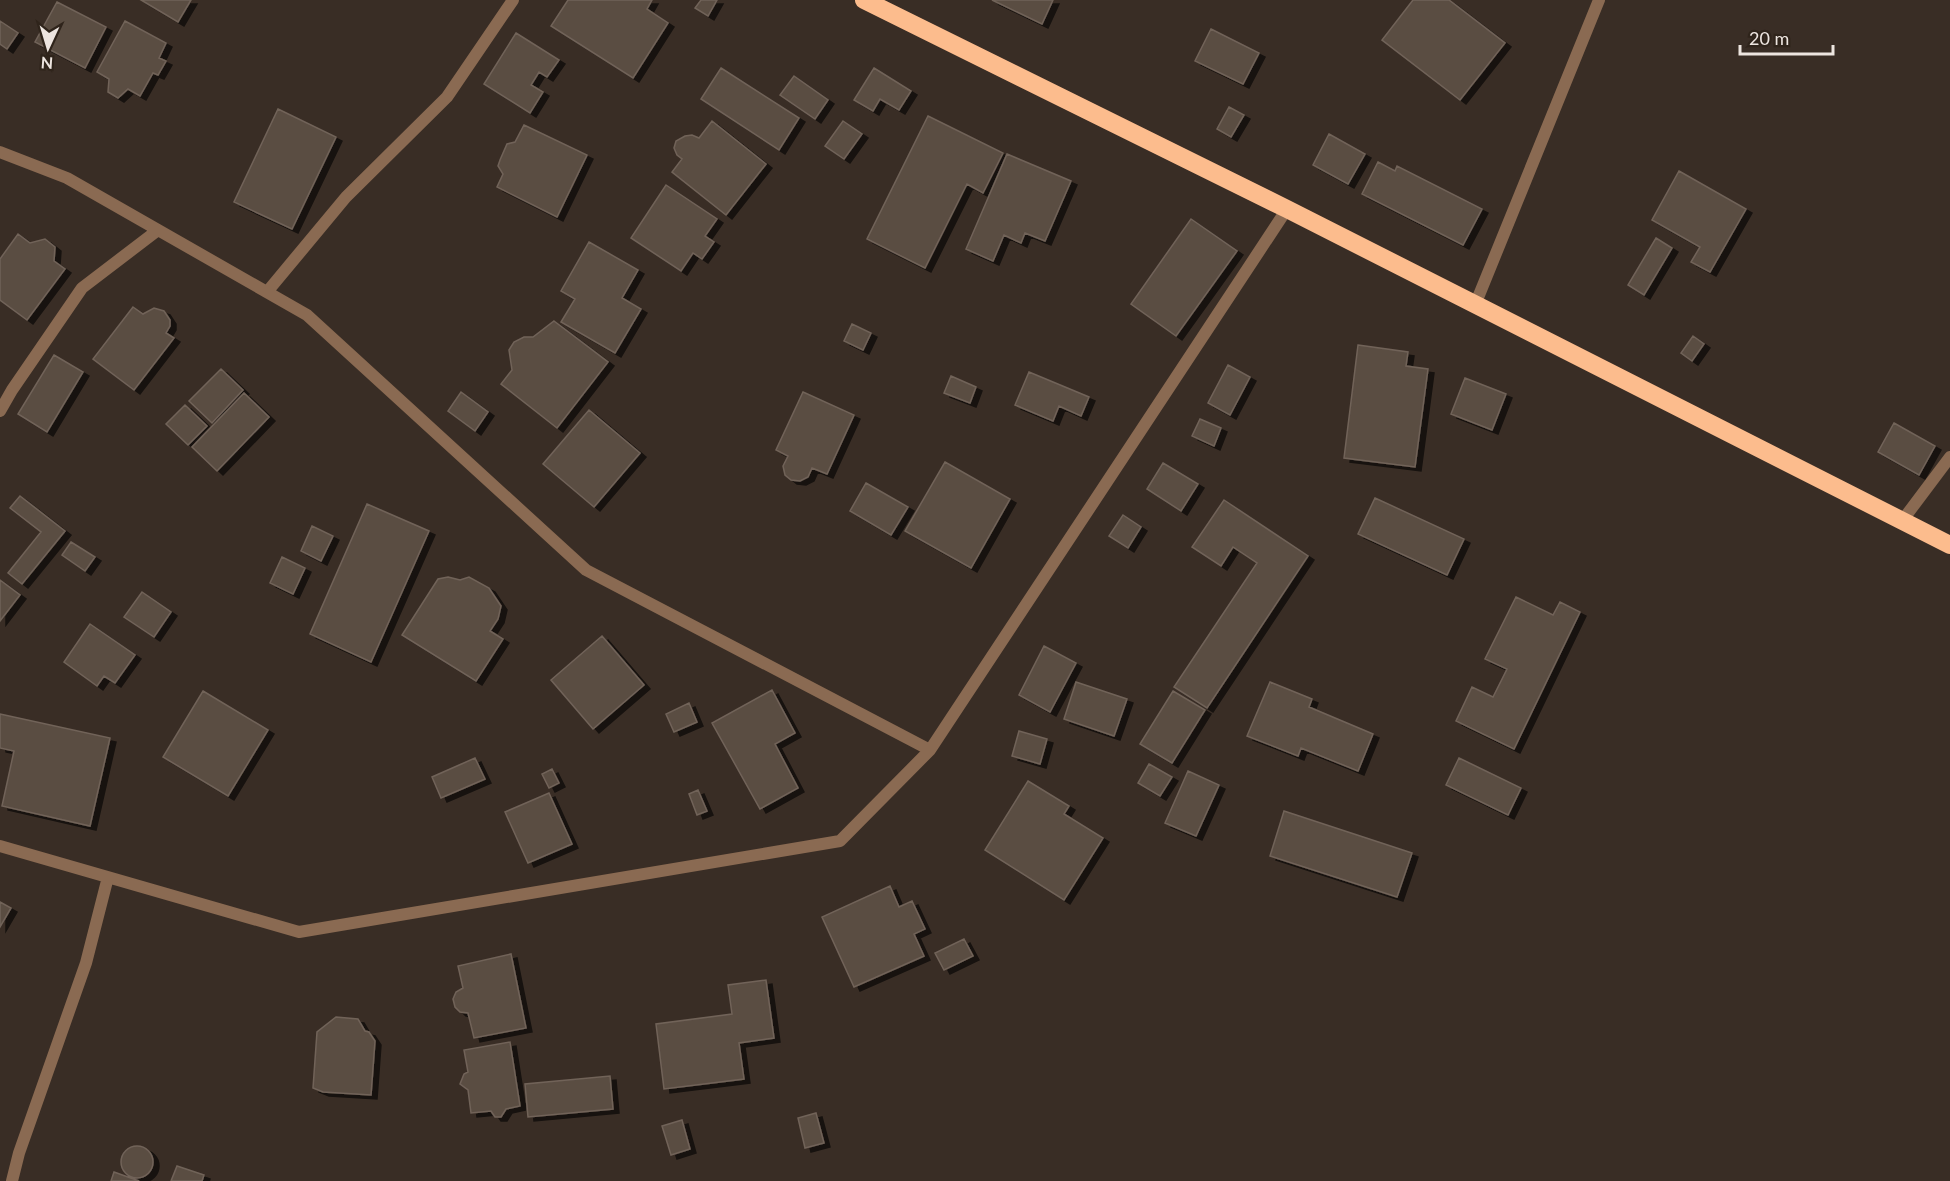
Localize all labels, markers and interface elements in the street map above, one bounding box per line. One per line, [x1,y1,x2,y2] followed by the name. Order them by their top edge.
[18,18,78,78] north arrow
[1740,18,1833,56] scale bar
[1749,27,1789,49] text: 20 m
[40,54,54,73] text: N

